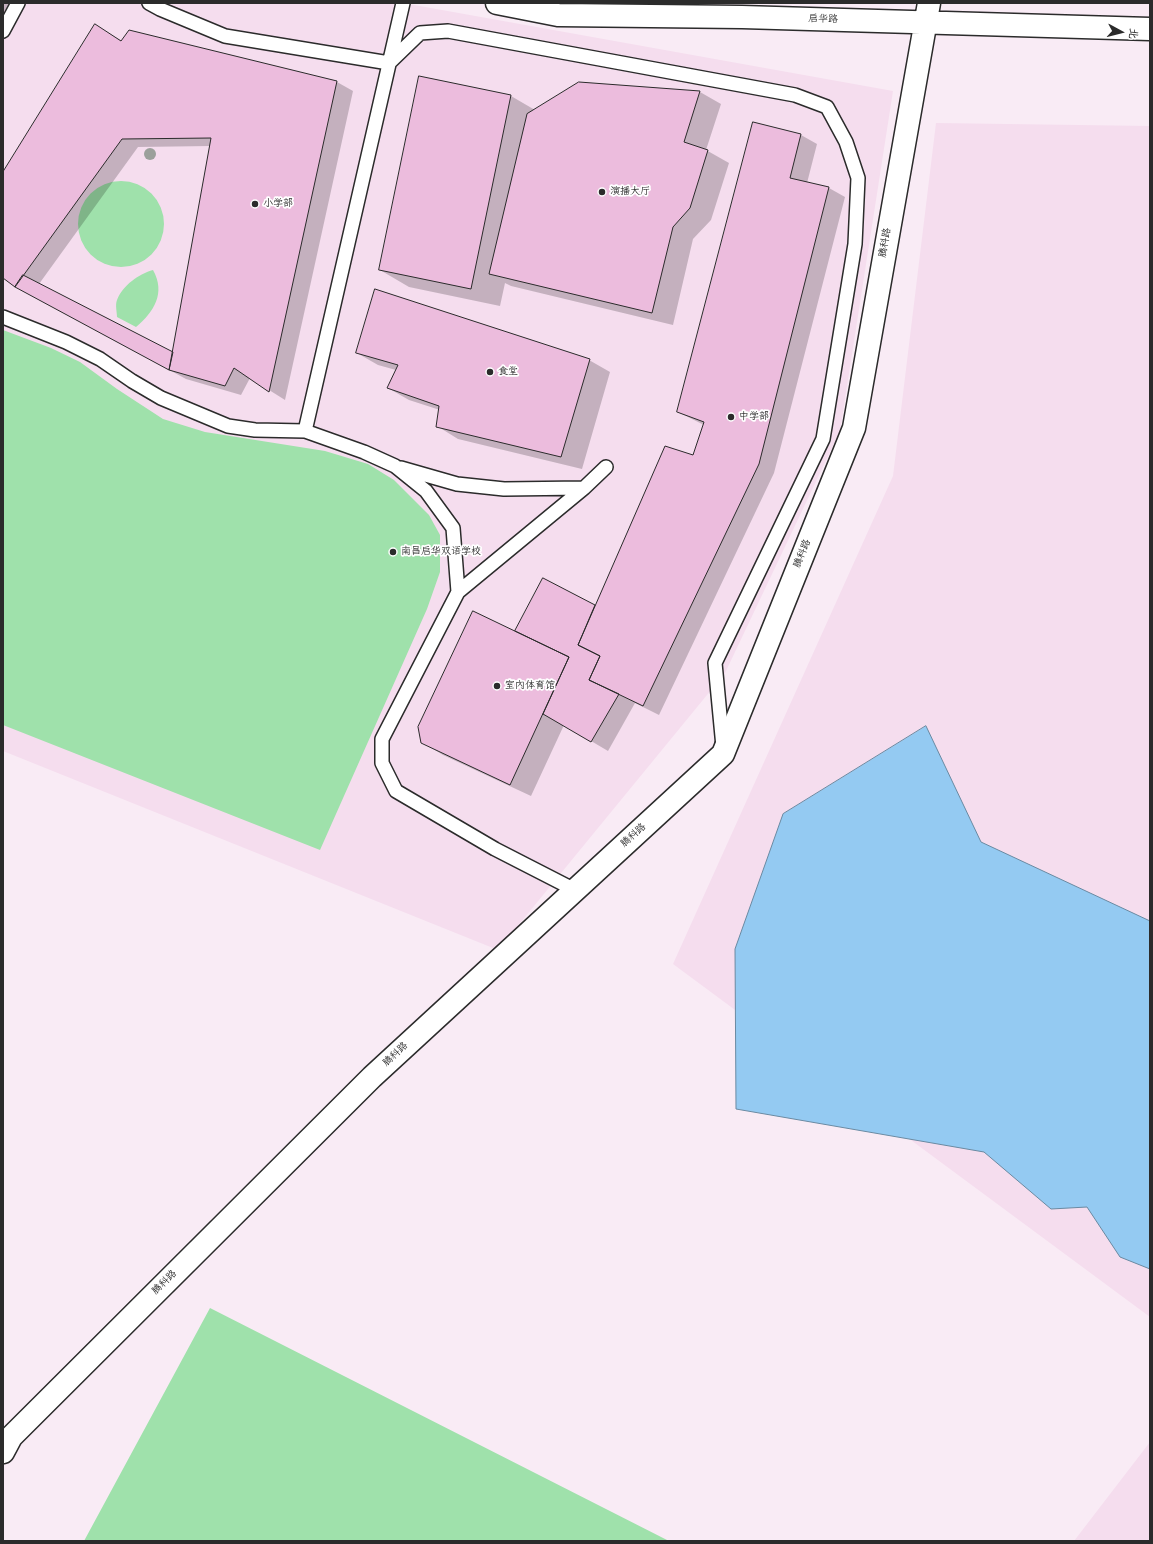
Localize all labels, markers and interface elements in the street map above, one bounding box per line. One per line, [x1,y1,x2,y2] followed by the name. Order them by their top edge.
[1101,12,1141,52] north arrow
[808,13,838,27] street label: 启华路
[1123,27,1143,40] text: 北
[610,186,650,198] place label: 演播大厅
[597,187,607,197] marker: 演播大厅
[263,198,293,210] place label: 小学部
[250,199,260,209] marker: 小学部
[877,227,895,259] street label: 腾科路
[498,366,518,378] place label: 食堂
[485,367,495,377] marker: 食堂
[739,411,769,423] place label: 中学部
[726,412,736,422] marker: 中学部
[792,538,814,570] street label: 腾科路
[401,546,481,558] place label: 南昌启华双语学校
[388,547,398,557] marker: 南昌启华双语学校
[505,680,555,692] place label: 室内体育馆
[492,681,502,691] marker: 室内体育馆
[619,822,649,850] street label: 腾科路
[381,1040,411,1070] street label: 腾科路
[150,1268,180,1298] street label: 腾科路

